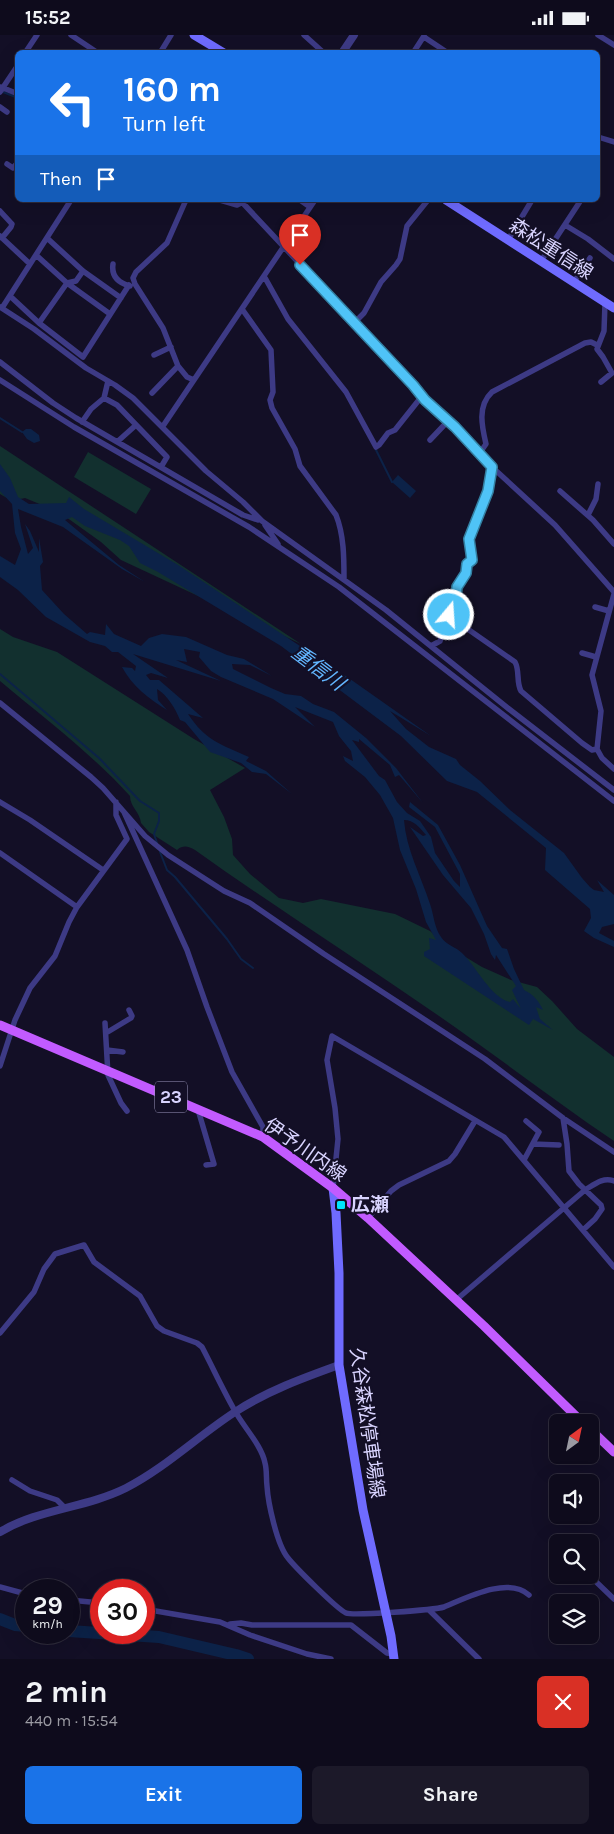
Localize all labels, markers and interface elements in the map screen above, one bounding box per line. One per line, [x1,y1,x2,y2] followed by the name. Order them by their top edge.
[25,7,71,29] text: 15:52
[123,69,221,110] text: 160 m
[40,70,105,135] icon: left
[123,111,206,137] text: Turn left
[92,165,120,193] icon: arrive
[40,168,82,190] text: Then
[279,214,321,265] pin
[505,214,597,284] street label: 森松重信線
[286,221,314,249] icon: arrive
[422,588,474,640] position arrow
[287,641,350,696] water label: 重信川
[155,1081,187,1113] road number: 23
[260,1114,350,1186] street label: 伊予川内線
[351,1194,389,1216] place label: 広瀬
[335,1199,347,1211] marker: 広瀬
[346,1346,388,1500] street label: 久谷森松停車場線
[549,1414,599,1464] north arrow
[549,1414,599,1644] map controls
[549,1474,599,1524] button: sound
[549,1534,599,1584] button: search
[90,1579,155,1644] speed limit sign: 30
[32,1591,63,1620] text: 29
[549,1594,599,1644] button: layers
[32,1617,63,1631] text: km/h
[25,1674,108,1710] text: 2 min
[537,1676,589,1728] button: close
[25,1711,118,1730] text: 440 m · 15:54
[25,1766,302,1824] button: Exit
[312,1766,589,1824] button: Share

